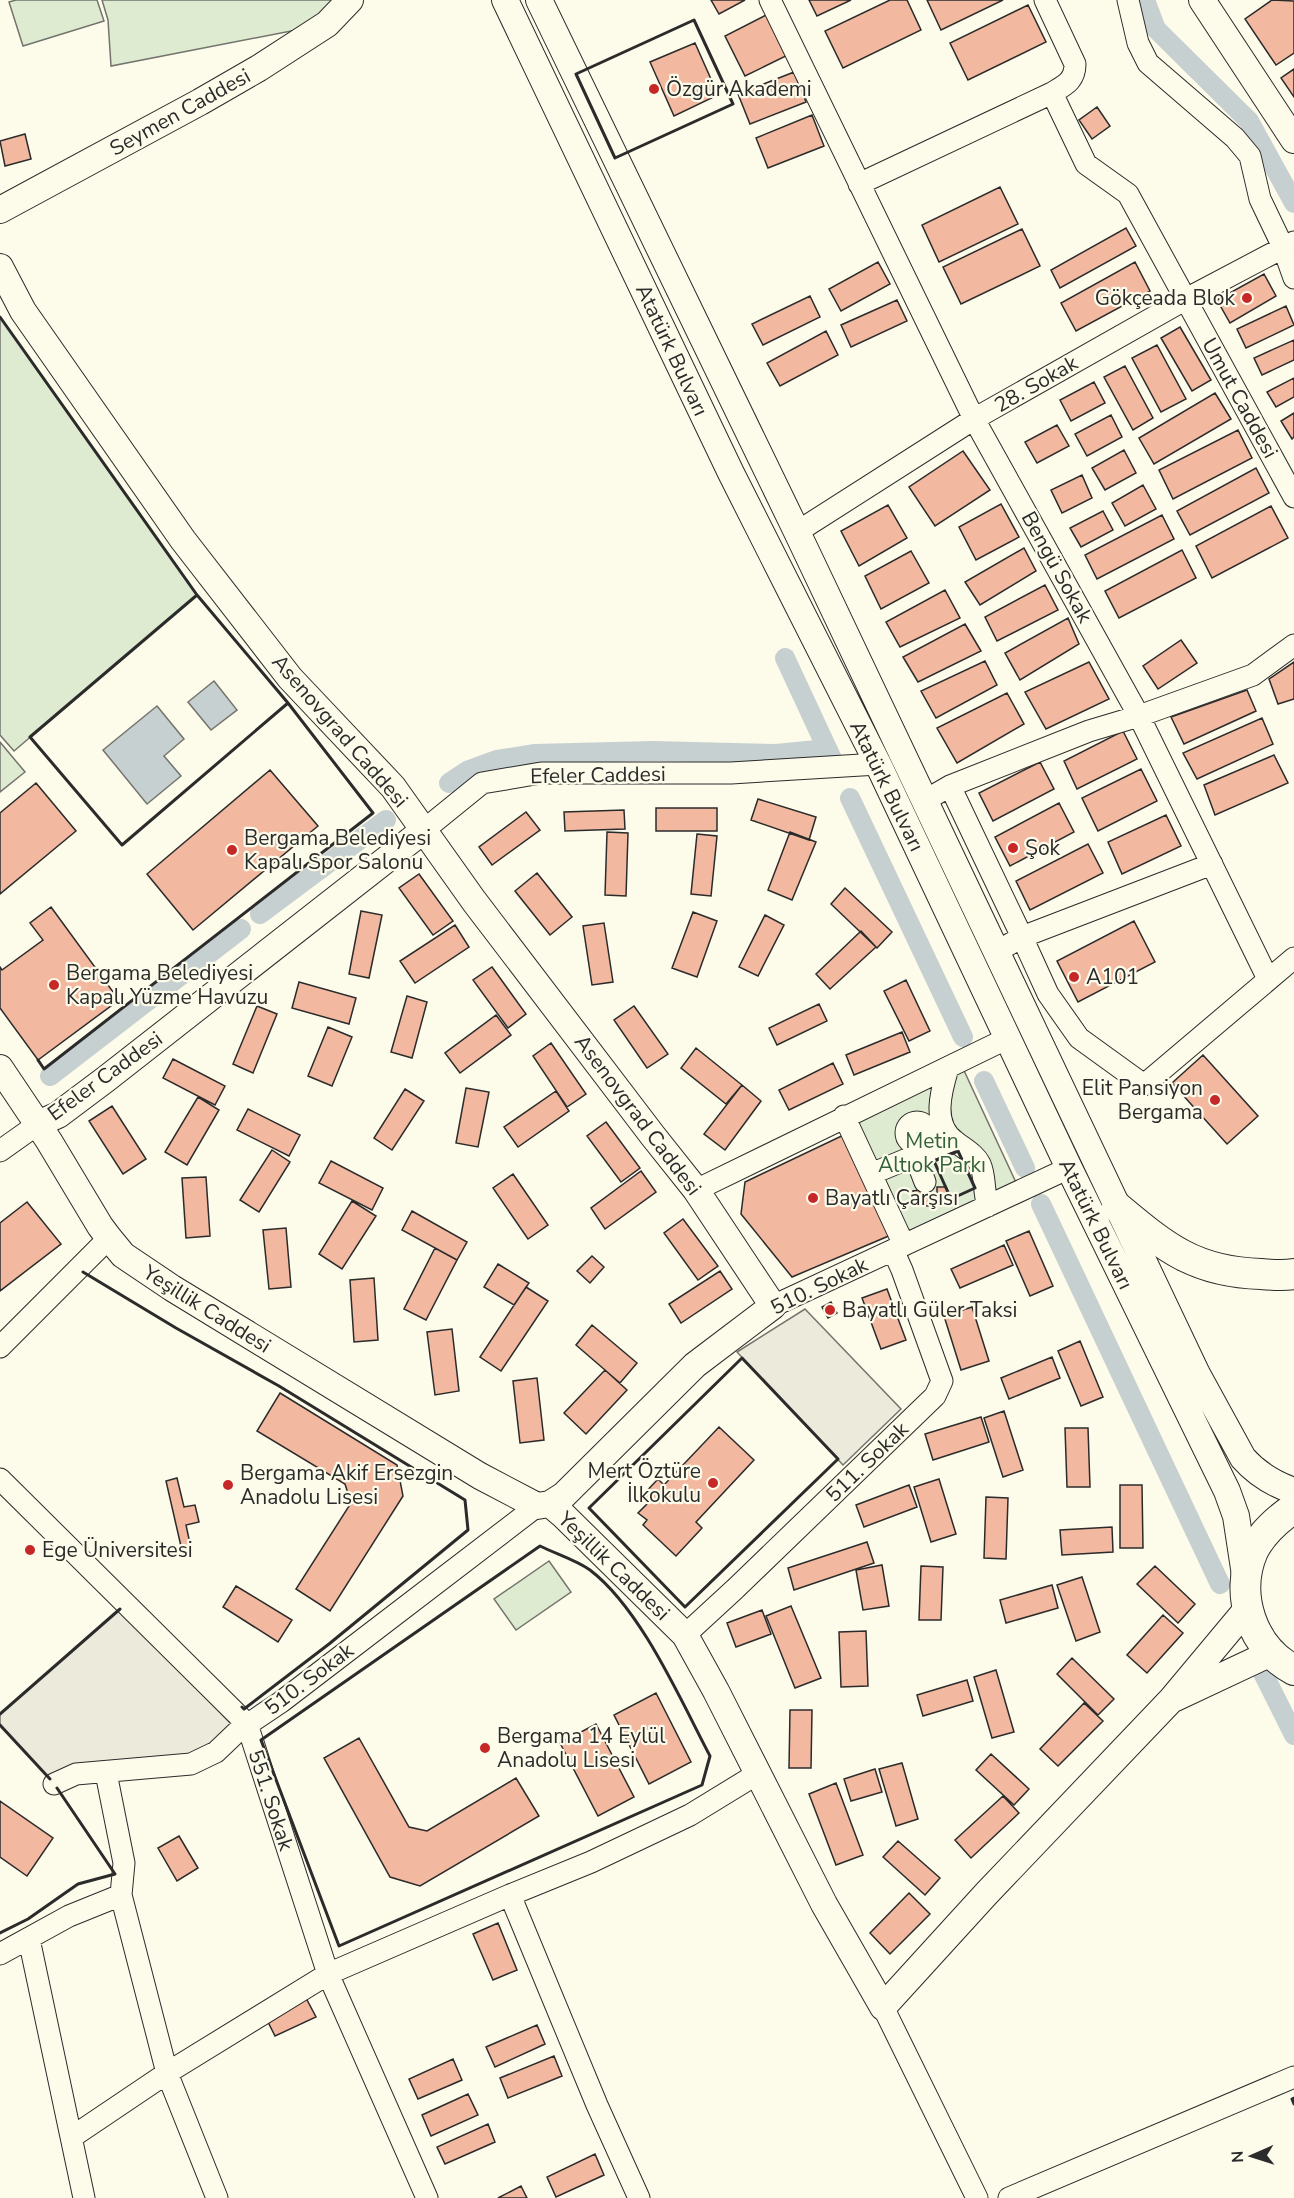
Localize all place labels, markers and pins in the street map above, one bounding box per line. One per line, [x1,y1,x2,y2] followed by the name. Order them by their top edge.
[666,75,812,103] place label: Özgür Akademi
[647,82,661,96] marker: Özgür Akademi
[1095,284,1235,312] place label: Gökçeada Blok
[1240,291,1254,305] marker: Gökçeada Blok
[244,824,431,876] place label: Bergama Belediyesi Kapalı Spor Salonu
[1025,834,1061,862] place label: Şok
[1006,841,1020,855] marker: Şok
[225,843,239,857] marker: Bergama Belediyesi Kapalı Spor Salonu
[66,959,268,1011] place label: Bergama Belediyesi Kapalı Yüzme Havuzu
[1086,963,1139,991] place label: A101
[1067,970,1081,984] marker: A101
[47,978,61,992] marker: Bergama Belediyesi Kapalı Yüzme Havuzu
[1082,1074,1203,1126] place label: Elit Pansiyon Bergama
[1208,1093,1222,1107] marker: Elit Pansiyon Bergama
[825,1184,958,1212] place label: Bayatlı Çarşısı
[806,1191,820,1205] marker: Bayatlı Çarşısı
[842,1296,1017,1324] place label: Bayatlı Güler Taksi
[823,1303,837,1317] marker: Bayatlı Güler Taksi
[588,1457,701,1509] place label: Mert Öztüre İlkokulu
[240,1459,453,1511] place label: Bergama Akif Ersezgin Anadolu Lisesi
[706,1476,720,1490] marker: Mert Öztüre İlkokulu
[221,1478,235,1492] marker: Bergama Akif Ersezgin Anadolu Lisesi
[42,1536,193,1564] place label: Ege Üniversitesi
[23,1543,37,1557] marker: Ege Üniversitesi
[497,1722,666,1774] place label: Bergama 14 Eylül Anadolu Lisesi
[478,1741,492,1755] marker: Bergama 14 Eylül Anadolu Lisesi

